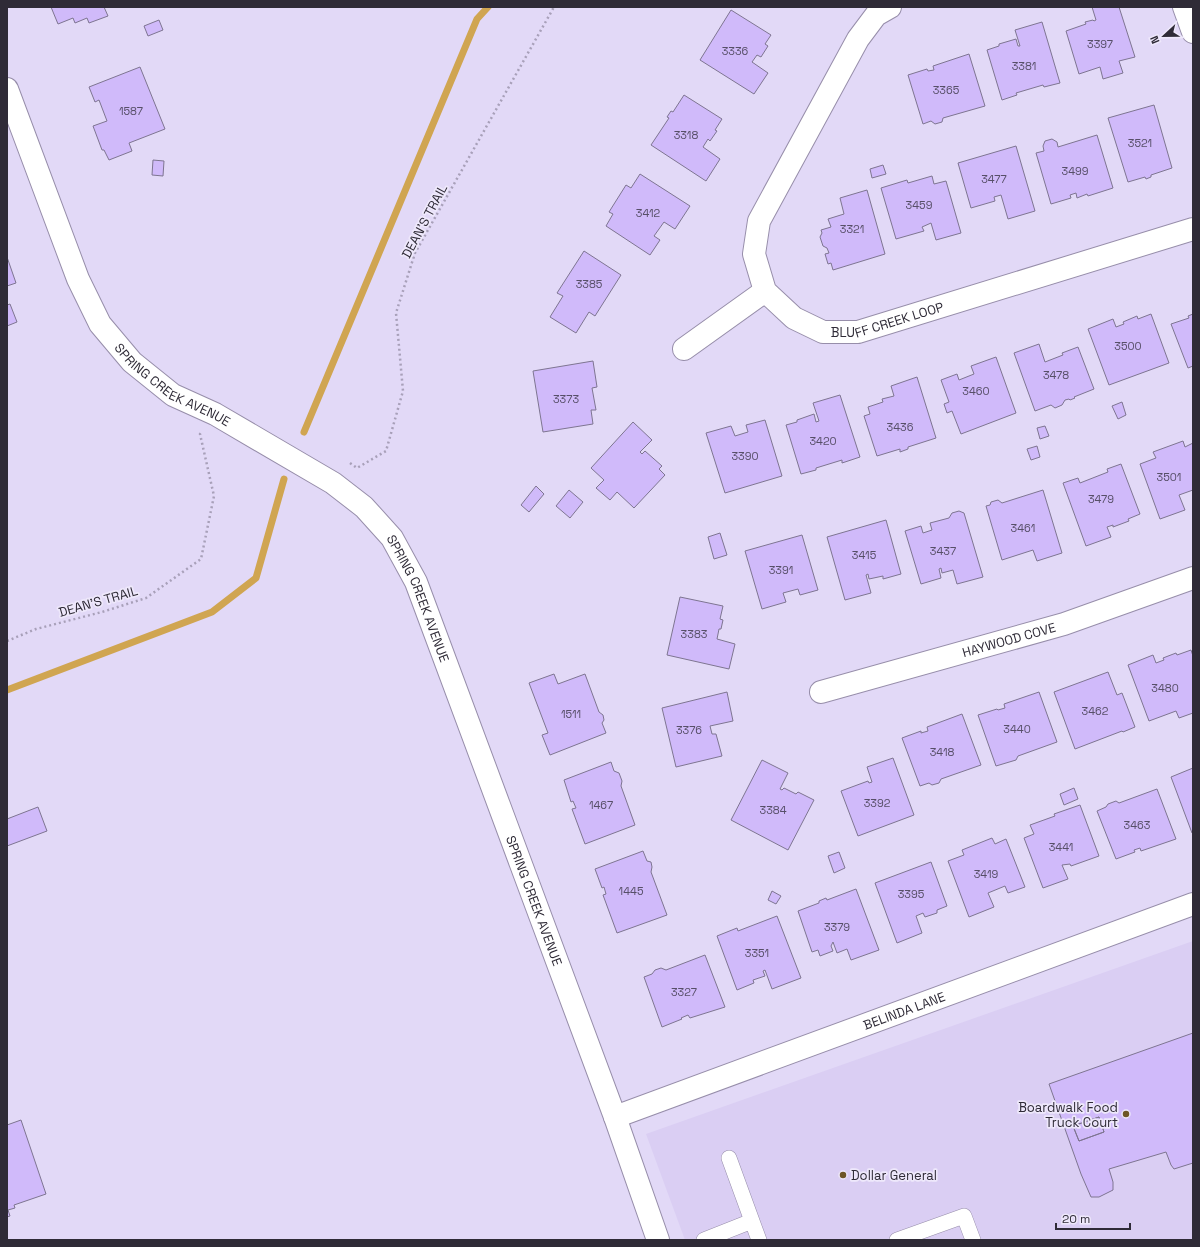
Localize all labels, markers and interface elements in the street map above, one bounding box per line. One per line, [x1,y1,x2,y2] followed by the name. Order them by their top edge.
[1144,16,1184,56] north arrow
[1147,34,1163,46] text: N
[1087,37,1113,51] house number: 3397
[722,44,749,58] house number: 3336
[1012,59,1036,73] house number: 3381
[933,83,960,97] house number: 3365
[119,104,143,118] house number: 1587
[674,128,698,142] house number: 3318
[1128,136,1152,150] house number: 3521
[1062,164,1089,178] house number: 3499
[981,172,1007,186] house number: 3477
[398,181,451,261] street label: DEAN'S TRAIL
[906,198,933,212] house number: 3459
[636,206,661,220] house number: 3412
[840,222,864,236] house number: 3321
[576,277,603,291] house number: 3385
[831,298,946,341] street label: BLUFF CREEK LOOP
[1114,339,1142,353] house number: 3500
[111,340,233,430] street label: SPRING CREEK AVENUE
[1043,368,1069,382] house number: 3478
[962,384,990,398] house number: 3460
[553,392,579,406] house number: 3373
[887,420,914,434] house number: 3436
[809,434,837,448] house number: 3420
[731,449,759,463] house number: 3390
[1157,470,1181,484] house number: 3501
[1088,492,1114,506] house number: 3479
[1011,521,1035,535] house number: 3461
[383,532,453,665] street label: SPRING CREEK AVENUE
[930,544,956,558] house number: 3437
[852,548,877,562] house number: 3415
[769,563,793,577] house number: 3391
[57,582,140,621] street label: DEAN'S TRAIL
[960,619,1058,661] street label: HAYWOOD COVE
[681,627,708,641] house number: 3383
[1151,681,1179,695] house number: 3480
[1082,704,1109,718] house number: 3462
[561,707,581,721] house number: 1511
[1003,722,1031,736] house number: 3440
[676,723,702,737] house number: 3376
[930,745,954,759] house number: 3418
[864,796,891,810] house number: 3392
[589,798,613,812] house number: 1467
[759,803,787,817] house number: 3384
[1124,818,1151,832] house number: 3463
[502,833,566,968] street label: SPRING CREEK AVENUE
[1049,840,1073,854] house number: 3441
[974,867,999,881] house number: 3419
[619,884,644,898] house number: 1445
[898,887,925,901] house number: 3395
[824,920,850,934] house number: 3379
[745,946,769,960] house number: 3351
[671,985,697,999] house number: 3327
[861,988,947,1034] street label: BELINDA LANE
[1018,1099,1118,1131] place label: Boardwalk Food Truck Court
[1121,1109,1131,1119] marker: Boardwalk Food Truck Court
[851,1167,937,1184] place label: Dollar General
[838,1170,848,1180] marker: Dollar General
[1056,1205,1130,1231] scale bar
[1062,1211,1090,1227] text: 20 m

